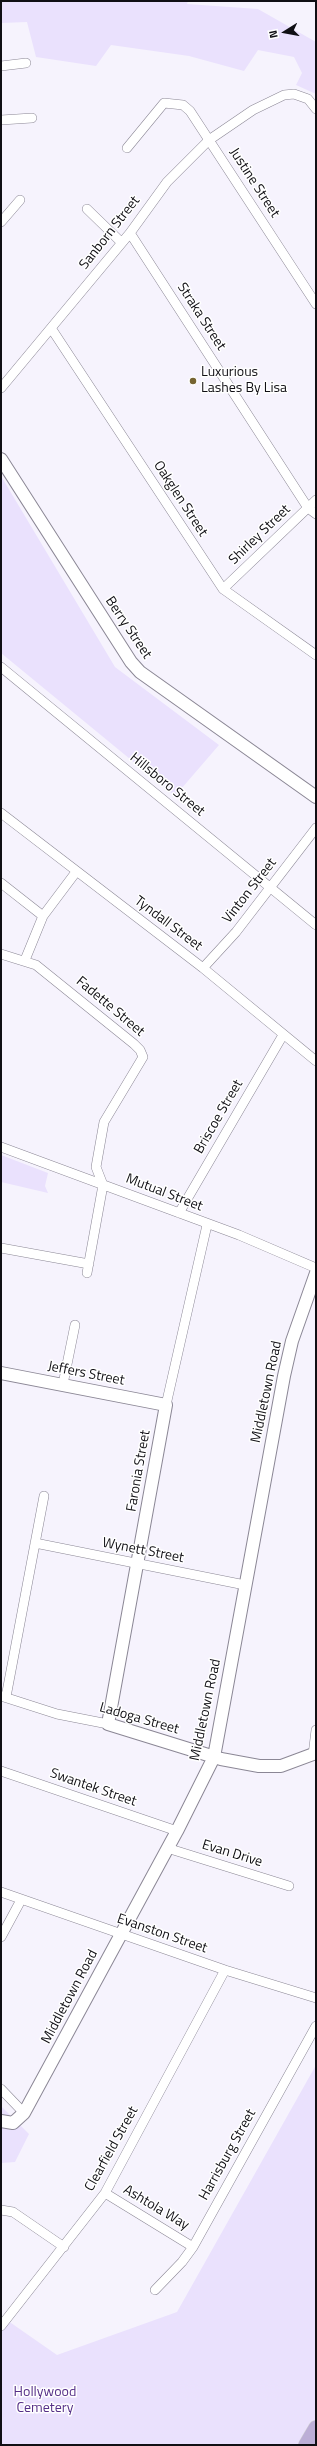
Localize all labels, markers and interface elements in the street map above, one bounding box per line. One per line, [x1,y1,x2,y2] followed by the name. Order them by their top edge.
[265,12,305,52] north arrow
[265,29,282,40] text: N
[225,145,283,221] street label: Justine Street
[76,193,144,273] street label: Sanborn Street
[173,280,229,354] street label: Straka Street
[201,365,287,398] place label: Luxurious Lashes By Lisa
[188,376,198,386] marker: Luxurious Lashes By Lisa
[149,458,211,540] street label: Oakglen Street
[226,501,294,569] street label: Shirley Street
[101,594,155,662] street label: Berry Street
[126,750,208,820] street label: Hillsboro Street
[219,855,281,927] street label: Vinton Street
[131,893,205,955] street label: Tyndall Street
[72,973,148,1041] street label: Fadette Street
[191,1077,247,1157] street label: Briscoe Street
[123,1171,205,1215] street label: Mutual Street
[248,1340,286,1444] street label: Middletown Road
[46,1358,126,1390] street label: Jeffers Street
[124,1429,154,1513] street label: Faronia Street
[101,1535,185,1567] street label: Wynett Street
[187,1658,225,1762] street label: Middletown Road
[97,1700,181,1738] street label: Ladoga Street
[48,1765,138,1811] street label: Swantek Street
[200,1837,264,1871] street label: Evan Drive
[115,1911,209,1957] street label: Evanston Street
[38,1947,102,2047] street label: Middletown Road
[82,2104,142,2194] street label: Clearfield Street
[196,2106,260,2204] street label: Harrisburg Street
[120,2182,192,2234] street label: Ashtola Way
[14,2385,76,2418] park label: Hollywood Cemetery

